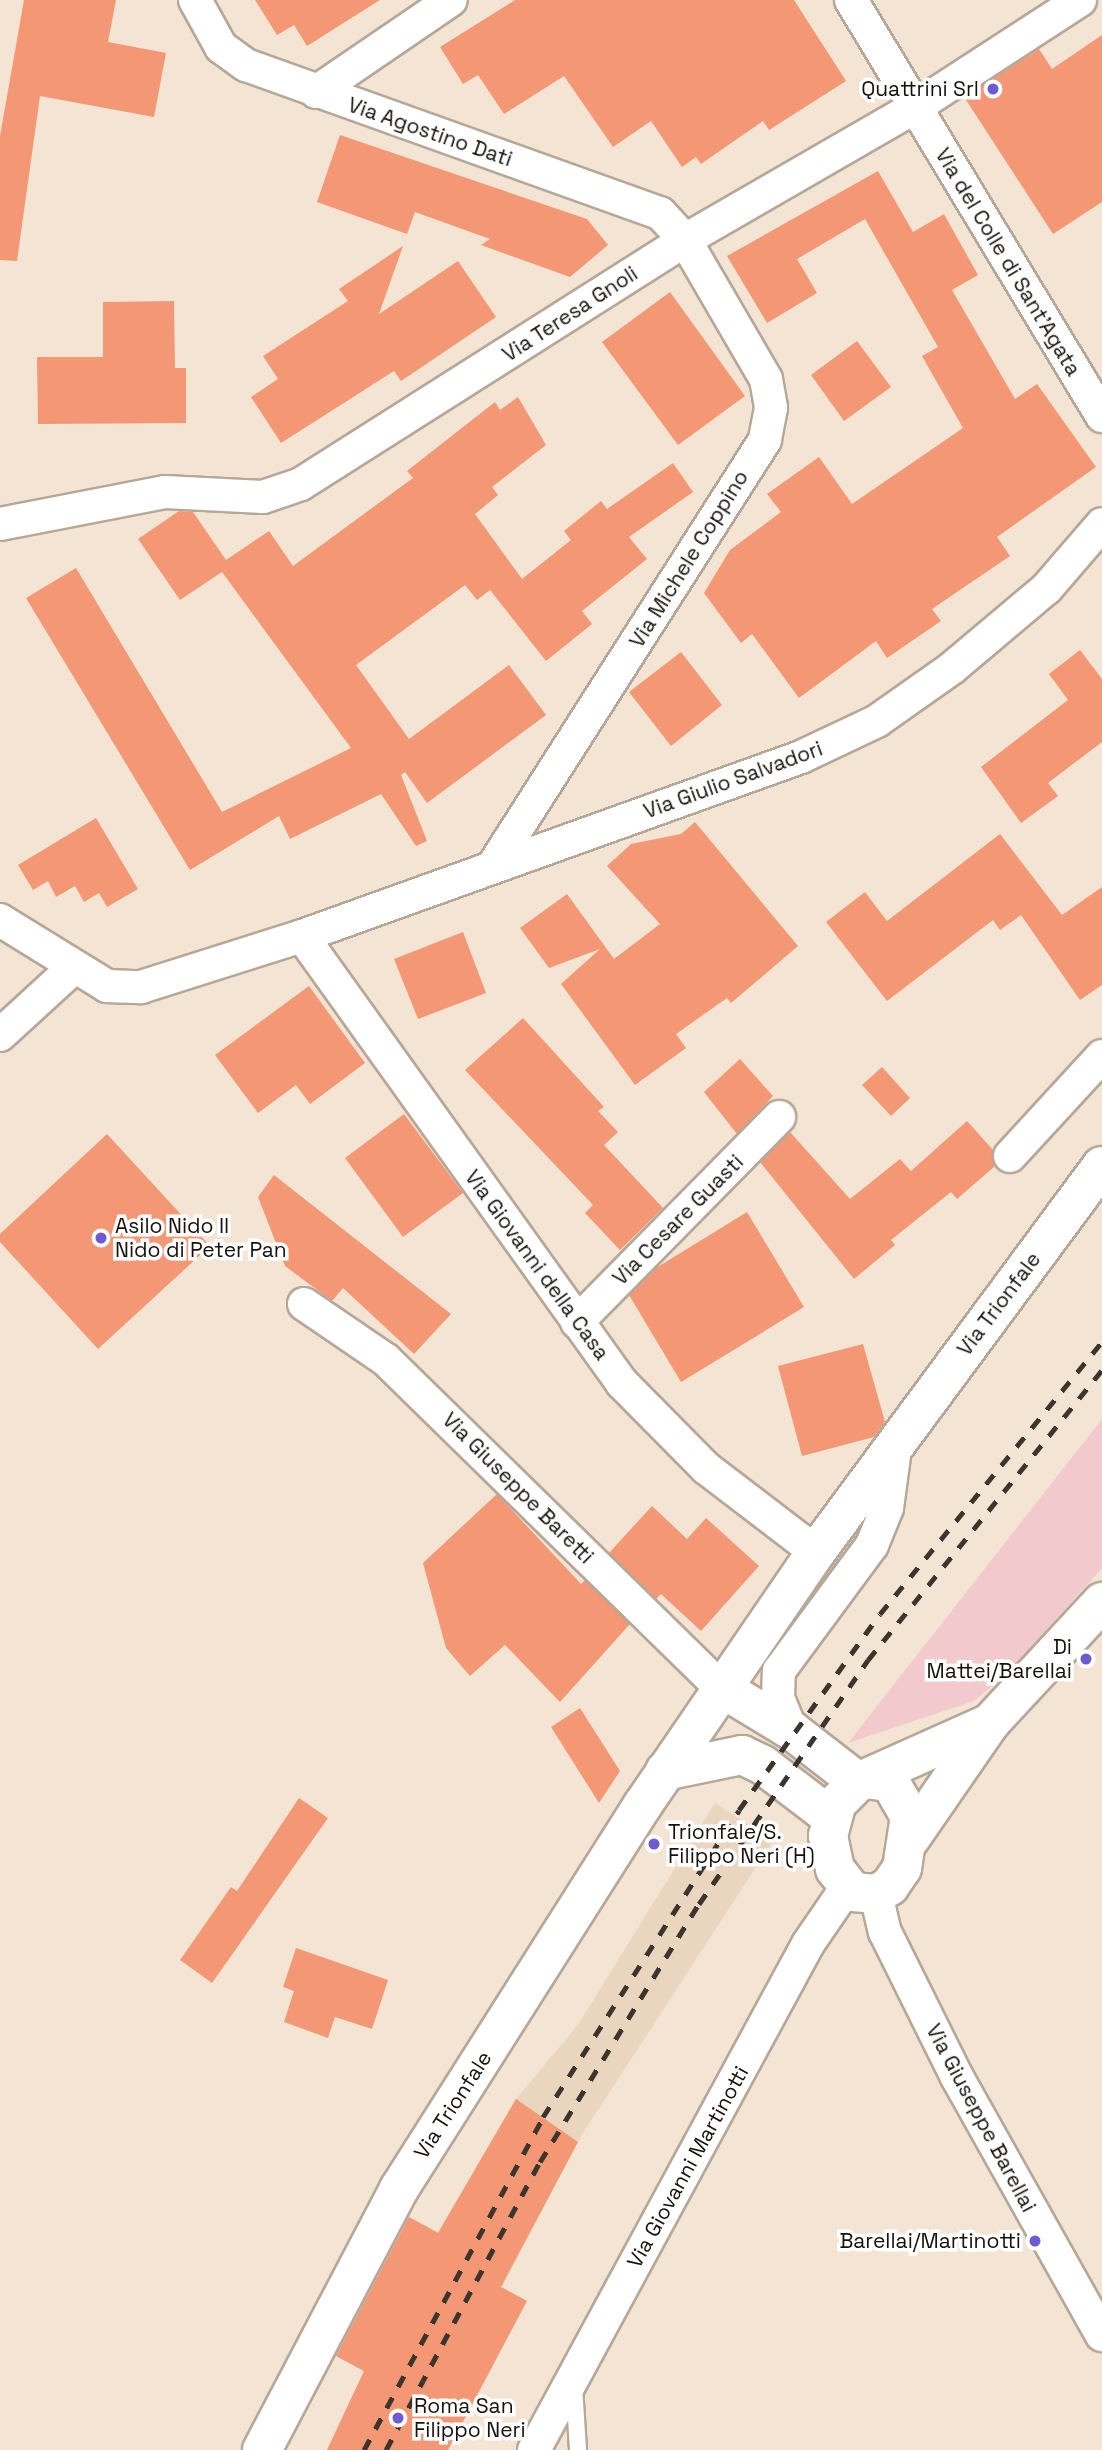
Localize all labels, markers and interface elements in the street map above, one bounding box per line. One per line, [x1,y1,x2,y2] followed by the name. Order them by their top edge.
[861,76,979,102] place label: Quattrini Srl
[985,81,1001,97] marker: Quattrini Srl
[344,92,516,172] street label: Via Agostino Dati
[930,144,1086,380] street label: Via del Colle di Sant'Agata
[497,261,643,367] street label: Via Teresa Gnoli
[624,466,754,652] street label: Via Michele Coppino
[640,736,826,824] street label: Via Giulio Salvadori
[607,1149,749,1291] street label: Via Cesare Guasti
[460,1165,614,1365] street label: Via Giovanni della Casa
[115,1213,287,1263] place label: Asilo Nido Il Nido di Peter Pan
[93,1230,109,1246] marker: Asilo Nido Il Nido di Peter Pan
[952,1247,1046,1361] street label: Via Trionfale
[437,1407,599,1569] street label: Via Giuseppe Baretti
[927,1634,1072,1684] place label: Di Mattei/Barellai
[1078,1651,1094,1667] marker: Di Mattei/Barellai
[668,1819,815,1869] place label: Trionfale/S. Filippo Neri (H)
[646,1836,662,1852] marker: Trionfale/S. Filippo Neri (H)
[921,2020,1041,2216] street label: Via Giuseppe Barellai
[409,2046,497,2164] street label: Via Trionfale
[622,2062,754,2272] street label: Via Giovanni Martinotti
[839,2228,1021,2254] place label: Barellai/Martinotti
[1027,2233,1043,2249] marker: Barellai/Martinotti
[414,2393,526,2443] place label: Roma San Filippo Neri
[388,2408,408,2428] marker: Roma San Filippo Neri

